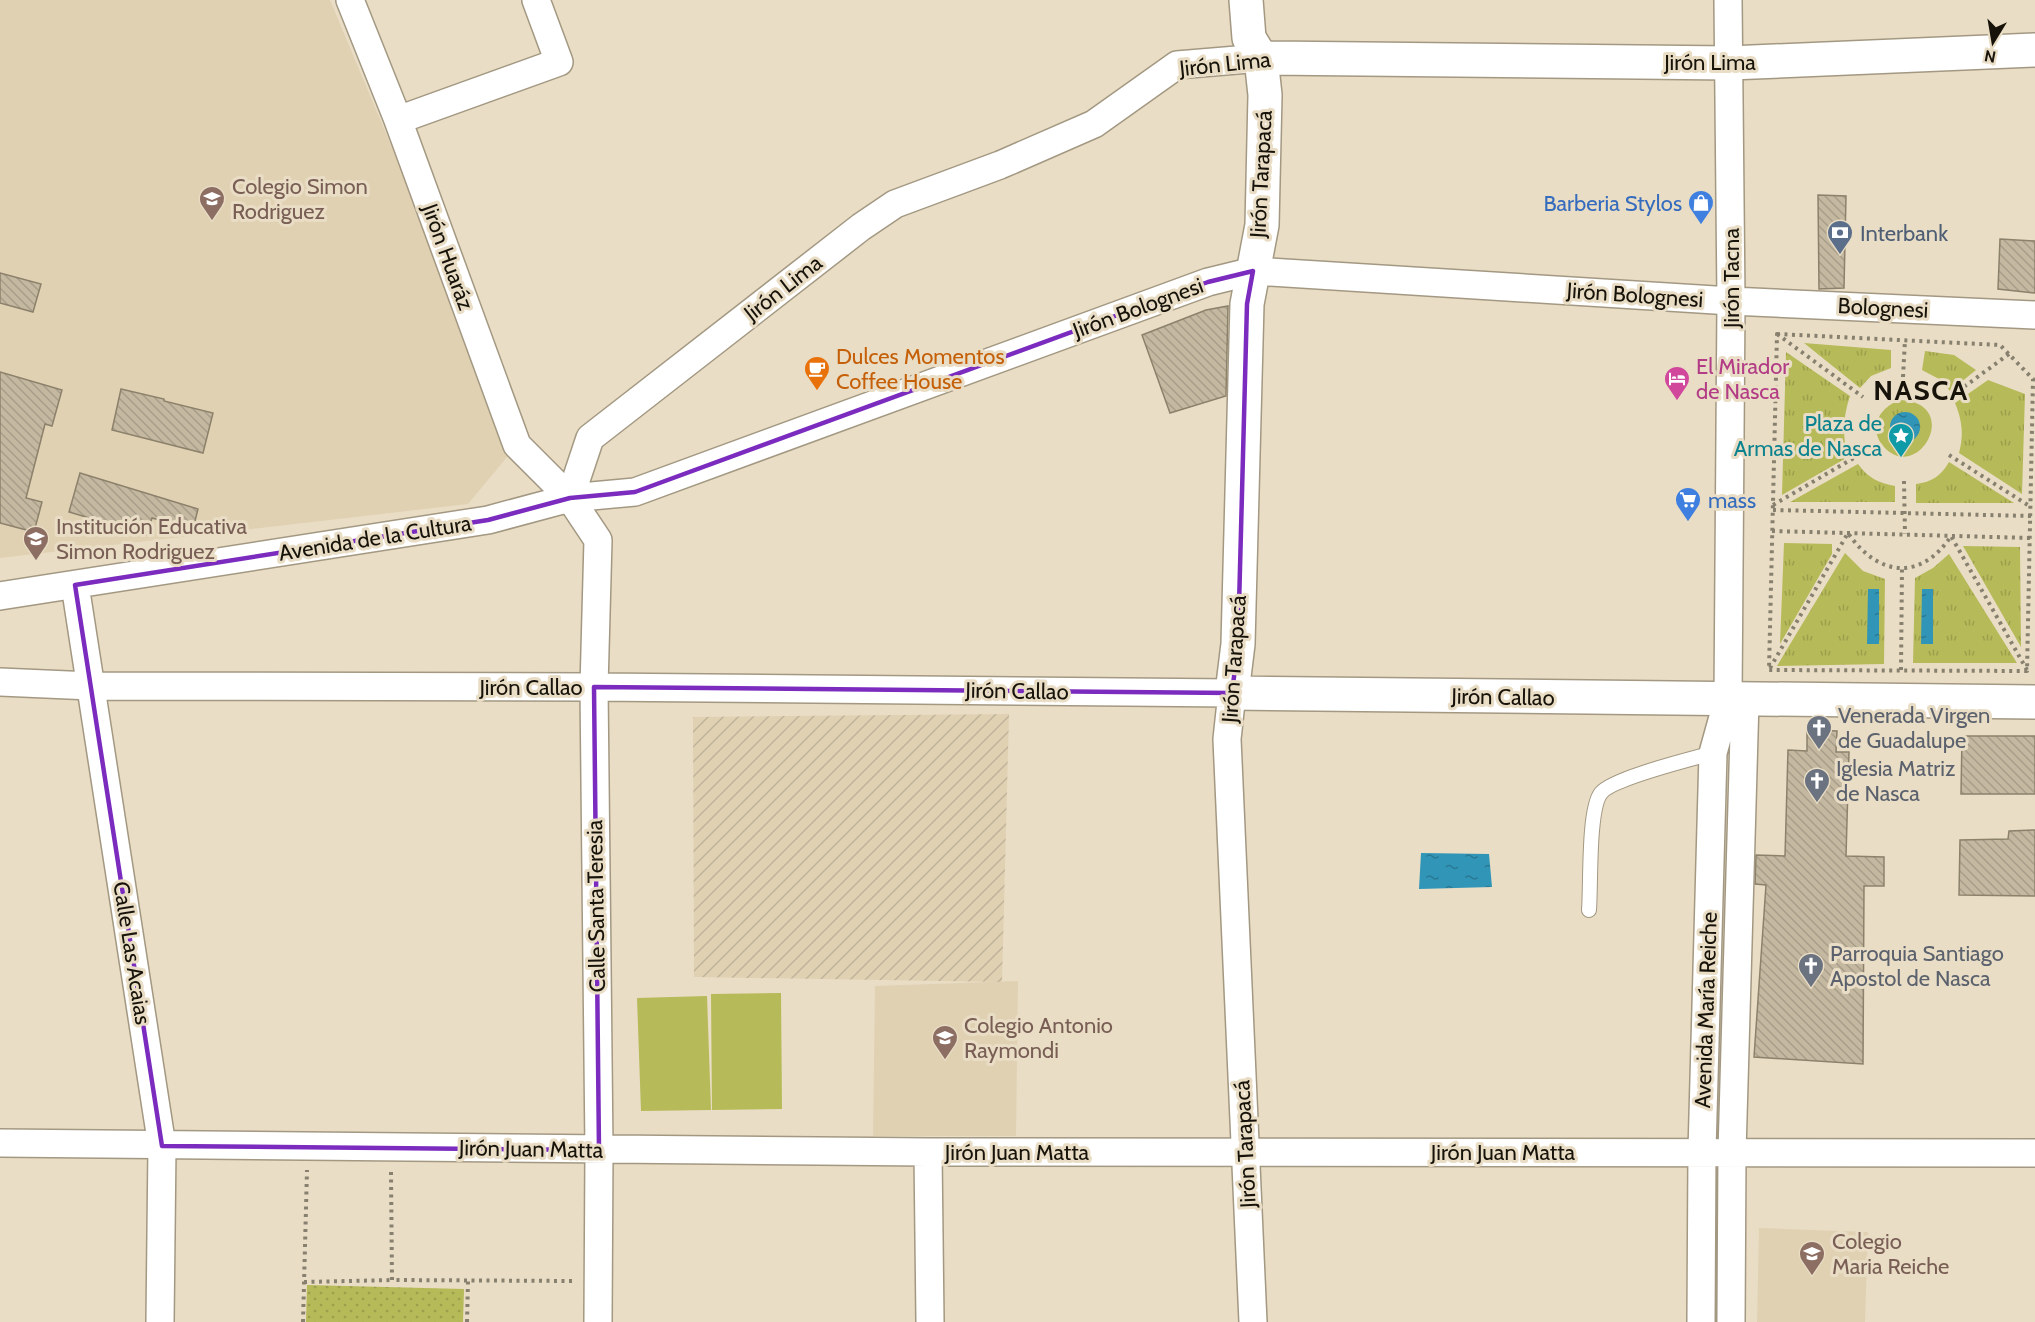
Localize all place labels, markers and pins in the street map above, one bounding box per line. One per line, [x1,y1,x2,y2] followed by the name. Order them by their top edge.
[232,173,368,225] place label: Colegio Simon Rodriguez
[197,184,227,222] school or university icon: Colegio Simon Rodriguez
[1686,188,1716,226] shop icon: Barberia Stylos
[1543,190,1682,217] place label: Barberia Stylos
[1825,218,1855,256] bank icon: Interbank
[1860,220,1948,247] place label: Interbank
[836,343,1005,395] place label: Dulces Momentos Coffee House
[1696,353,1789,405] place label: El Mirador de Nasca
[802,354,832,392] cafe icon: Dulces Momentos Coffee House
[1662,364,1692,402] hotel icon: El Mirador de Nasca
[1734,410,1882,462] place label: Plaza de Armas de Nasca
[1886,421,1916,459] place icon: Plaza de Armas de Nasca
[1673,485,1703,523] supermarket icon: mass
[1708,487,1756,514] place label: mass
[56,513,248,565] place label: Institución Educativa Simon Rodriguez
[21,524,51,562] school or university icon: Institución Educativa Simon Rodriguez
[1838,702,1990,754] place label: Venerada Virgen de Guadalupe
[1804,713,1834,751] church icon: Venerada Virgen de Guadalupe
[1836,755,1955,807] place label: Iglesia Matriz de Nasca
[1802,766,1832,804] church icon: Iglesia Matriz de Nasca
[1830,940,2004,992] place label: Parroquia Santiago Apostol de Nasca
[1796,951,1826,989] church icon: Parroquia Santiago Apostol de Nasca
[964,1012,1113,1064] place label: Colegio Antonio Raymondi
[930,1023,960,1061] school or university icon: Colegio Antonio Raymondi
[1832,1228,1949,1280] place label: Colegio Maria Reiche
[1797,1239,1827,1277] school or university icon: Colegio Maria Reiche

